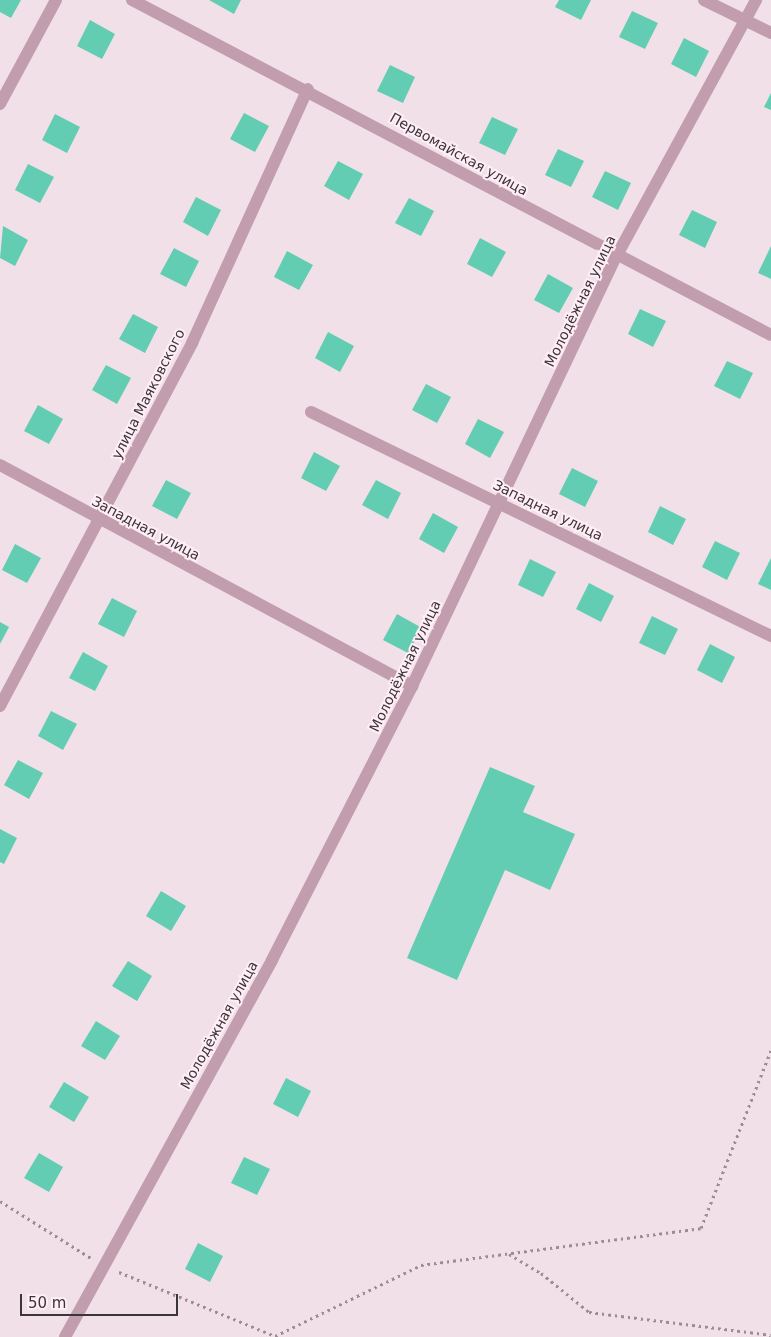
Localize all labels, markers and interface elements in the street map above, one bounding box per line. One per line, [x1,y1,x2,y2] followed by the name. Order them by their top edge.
[387,109,531,199] street label: Первомайская улица
[541,233,619,369] street label: Молодёжная улица
[108,326,188,462] street label: улица Маяковского
[490,476,606,544] street label: Западная улица
[89,492,203,564] street label: Западная улица
[366,598,444,734] street label: Молодёжная улица
[177,958,261,1092] street label: Молодёжная улица
[22,1284,180,1316] scale bar
[28,1294,66,1312] text: 50 m

